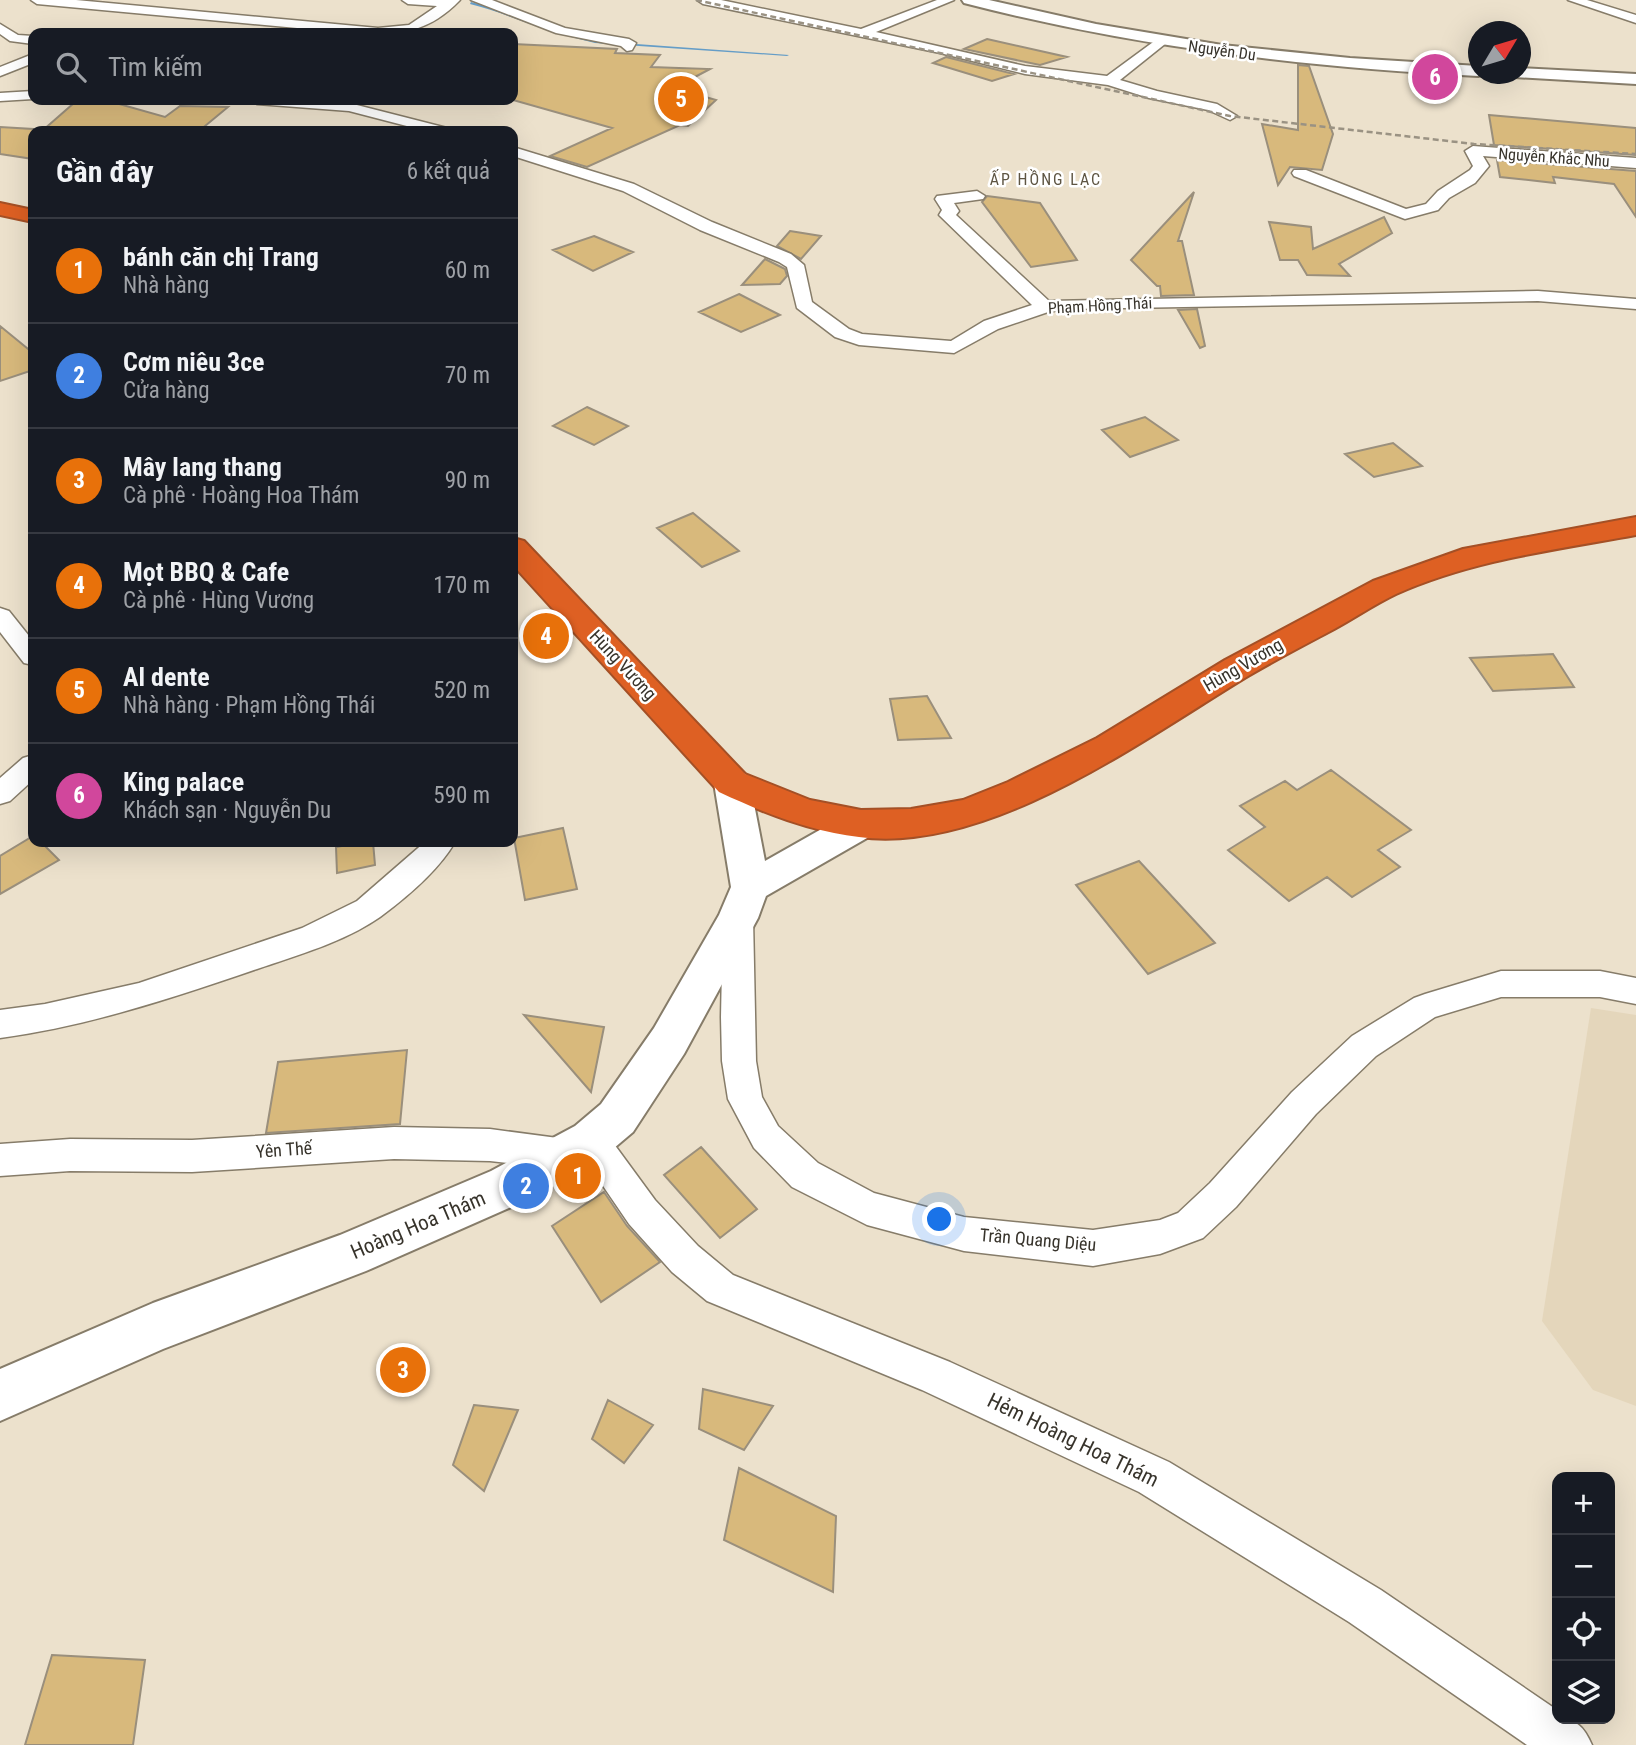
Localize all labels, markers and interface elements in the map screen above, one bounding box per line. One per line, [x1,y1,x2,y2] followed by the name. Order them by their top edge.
[1468,21,1531,84] north arrow
[28,28,518,105] search box
[1187,36,1257,65] street label: Nguyễn Du
[52,48,90,86] icon: search
[1412,51,1458,103] pin: 6
[108,52,203,82] text: Tìm kiếm
[658,73,704,125] pin: 5
[1498,144,1610,171] street label: Nguyễn Khắc Nhu
[56,154,154,189] text: Gần đây
[407,158,490,185] text: 6 kết quả
[990,168,1102,189] district label: ẤP HỒNG LẠC
[123,242,319,272] text: bánh căn chị Trang
[73,257,85,284] text: 1
[445,257,490,284] text: 60 m
[123,272,209,299] text: Nhà hàng
[1047,293,1153,318] street label: Phạm Hồng Thái
[123,347,265,377] text: Cơm niêu 3ce
[73,362,85,389] text: 2
[445,362,490,389] text: 70 m
[123,377,210,404] text: Cửa hàng
[123,452,282,482] text: Mây lang thang
[73,467,85,494] text: 3
[445,467,490,494] text: 90 m
[123,482,359,509] text: Cà phê · Hoàng Hoa Thám
[123,557,289,587] text: Mọt BBQ & Cafe
[73,572,85,599] text: 4
[433,572,490,599] text: 170 m
[123,587,314,614] text: Cà phê · Hùng Vương
[523,610,569,662] pin: 4
[586,625,661,704] street label: Hùng Vương
[1199,633,1286,696] street label: Hùng Vương
[123,662,210,692] text: Al dente
[73,677,85,704] text: 5
[433,677,490,704] text: 520 m
[123,692,375,719] text: Nhà hàng · Phạm Hồng Thái
[123,767,244,797] text: King palace
[73,782,85,809] text: 6
[433,782,490,809] text: 590 m
[123,797,331,824] text: Khách sạn · Nguyễn Du
[255,1137,314,1162] street label: Yên Thế
[555,1150,601,1202] pin: 1
[503,1160,549,1212] pin: 2
[347,1186,489,1264] street label: Hoàng Hoa Thám
[922,1202,956,1236] your location
[979,1224,1097,1255] street label: Trần Quang Diệu
[380,1344,426,1396] pin: 3
[983,1388,1163,1492] street label: Hẻm Hoàng Hoa Thám
[1552,1472,1615,1724] map controls
[1552,1472,1615,1535] button: +
[1552,1535,1615,1598] button: −
[1552,1598,1615,1661] button: locate
[1552,1661,1615,1724] button: layers

